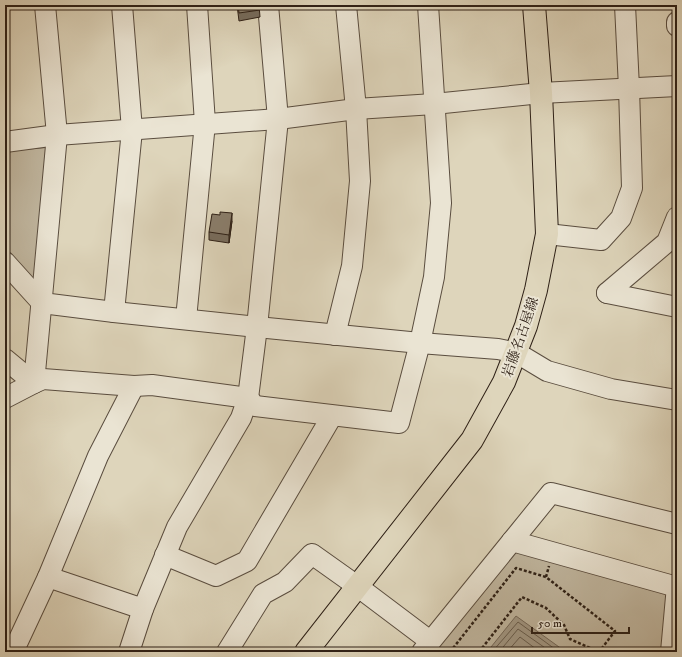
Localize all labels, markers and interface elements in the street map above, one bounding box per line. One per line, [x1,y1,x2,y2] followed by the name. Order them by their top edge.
[499,295,543,380] street label: 岩藤名古屋線
[532,609,629,635] scale bar
[538,616,562,631] text: 50 m

